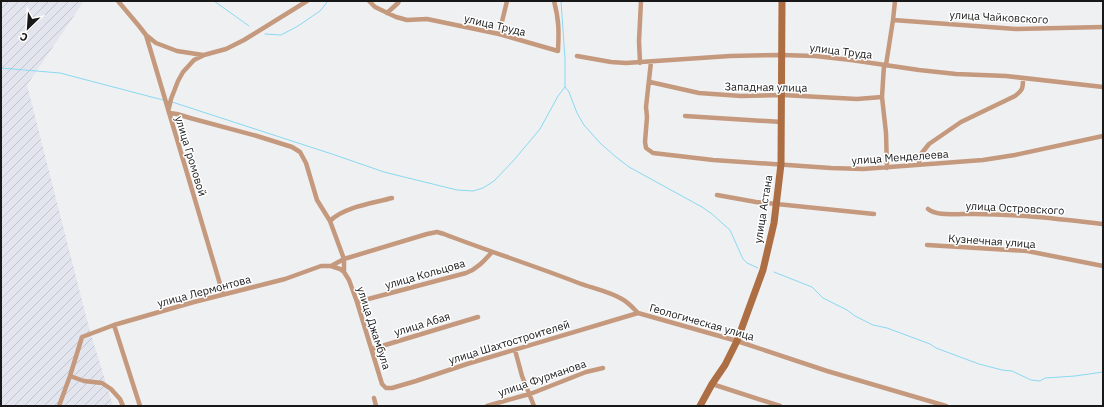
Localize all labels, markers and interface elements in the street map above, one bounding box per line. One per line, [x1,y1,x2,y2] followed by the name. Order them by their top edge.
[949,7,1049,27] street label: улица Чайковского
[8,8,48,48] north arrow
[463,11,527,39] street label: улица Труда
[18,29,30,45] text: С
[809,40,873,62] street label: улица Труда
[725,79,808,95] street label: Западная улица
[172,114,210,198] street label: улица Громовой
[851,147,949,167] street label: улица Менделеева
[751,174,775,244] street label: улица Астана
[965,198,1065,218] street label: улица Островского
[948,231,1036,251] street label: Кузнечная улица
[383,256,467,292] street label: улица Кольцова
[156,272,253,310] street label: улица Лермонтова
[354,285,394,371] street label: улица Джамбула
[648,300,756,344] street label: Геологическая улица
[392,309,452,339] street label: улица Абая
[447,317,571,367] street label: улица Шахтостроителей
[496,356,588,400] street label: улица Фурманова

